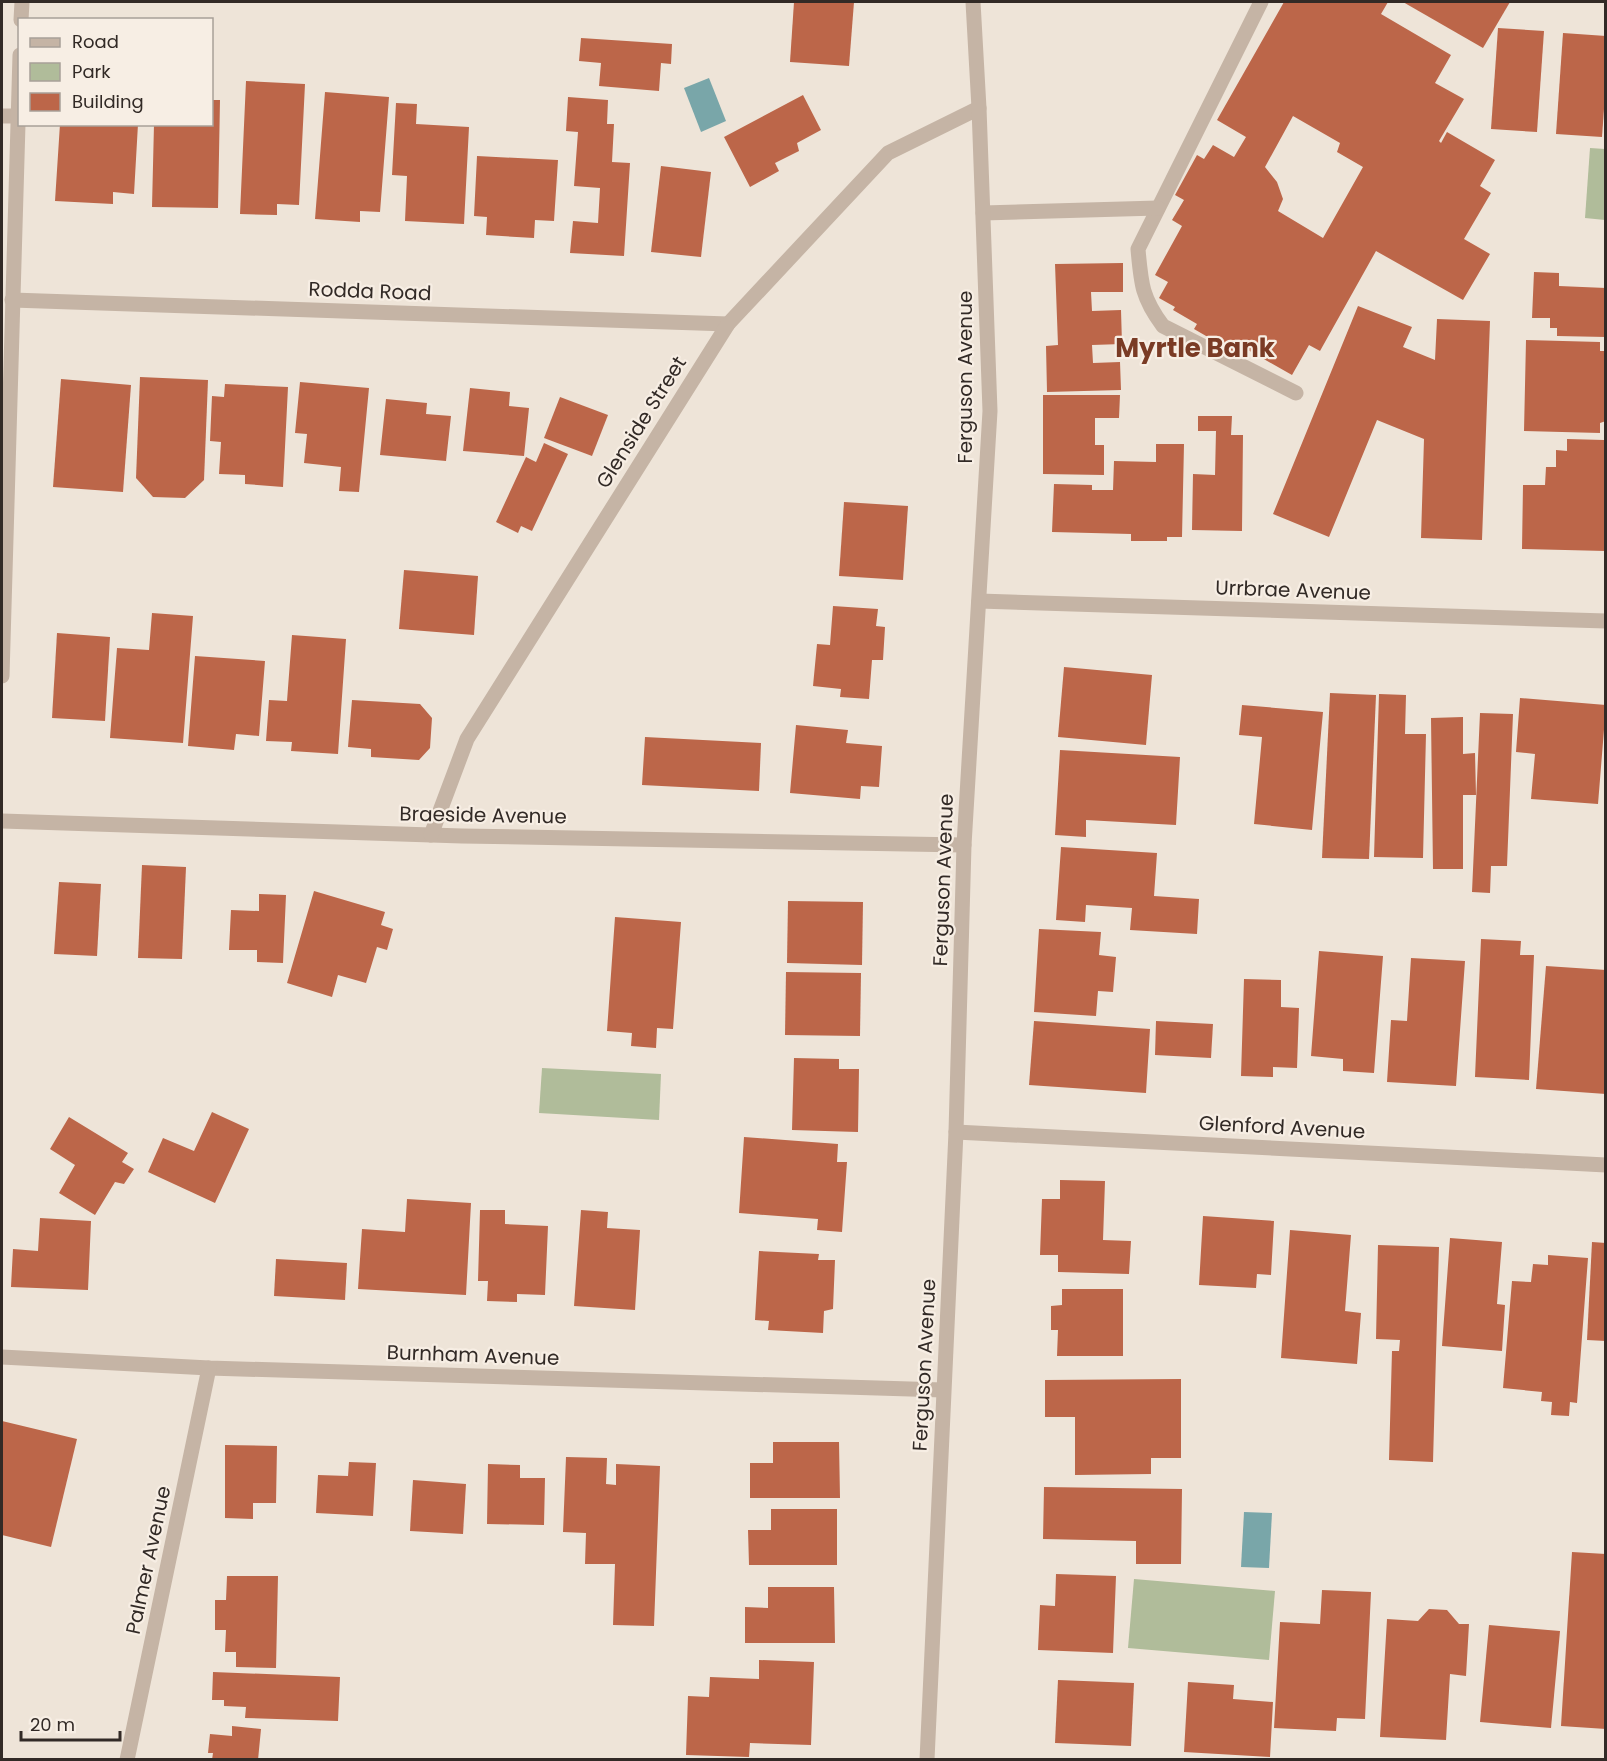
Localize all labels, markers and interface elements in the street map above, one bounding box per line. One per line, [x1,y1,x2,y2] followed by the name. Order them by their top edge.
[18,18,213,126] legend
[72,29,119,54] text: Road
[72,59,111,84] text: Park
[72,89,144,114] text: Building
[308,275,432,307] street label: Rodda Road
[951,291,979,463] street label: Ferguson Avenue
[1115,330,1275,366] district label: Myrtle Bank
[589,351,693,493] street label: Glenside Street
[1215,573,1371,607] street label: Urrbrae Avenue
[926,793,960,967] street label: Ferguson Avenue
[399,800,567,830] street label: Braeside Avenue
[1198,1109,1366,1145] street label: Glenford Avenue
[905,1278,943,1452] street label: Ferguson Avenue
[386,1338,560,1372] street label: Burnham Avenue
[119,1483,177,1637] street label: Palmer Avenue
[21,1704,120,1742] scale bar
[30,1712,75,1737] text: 20 m

